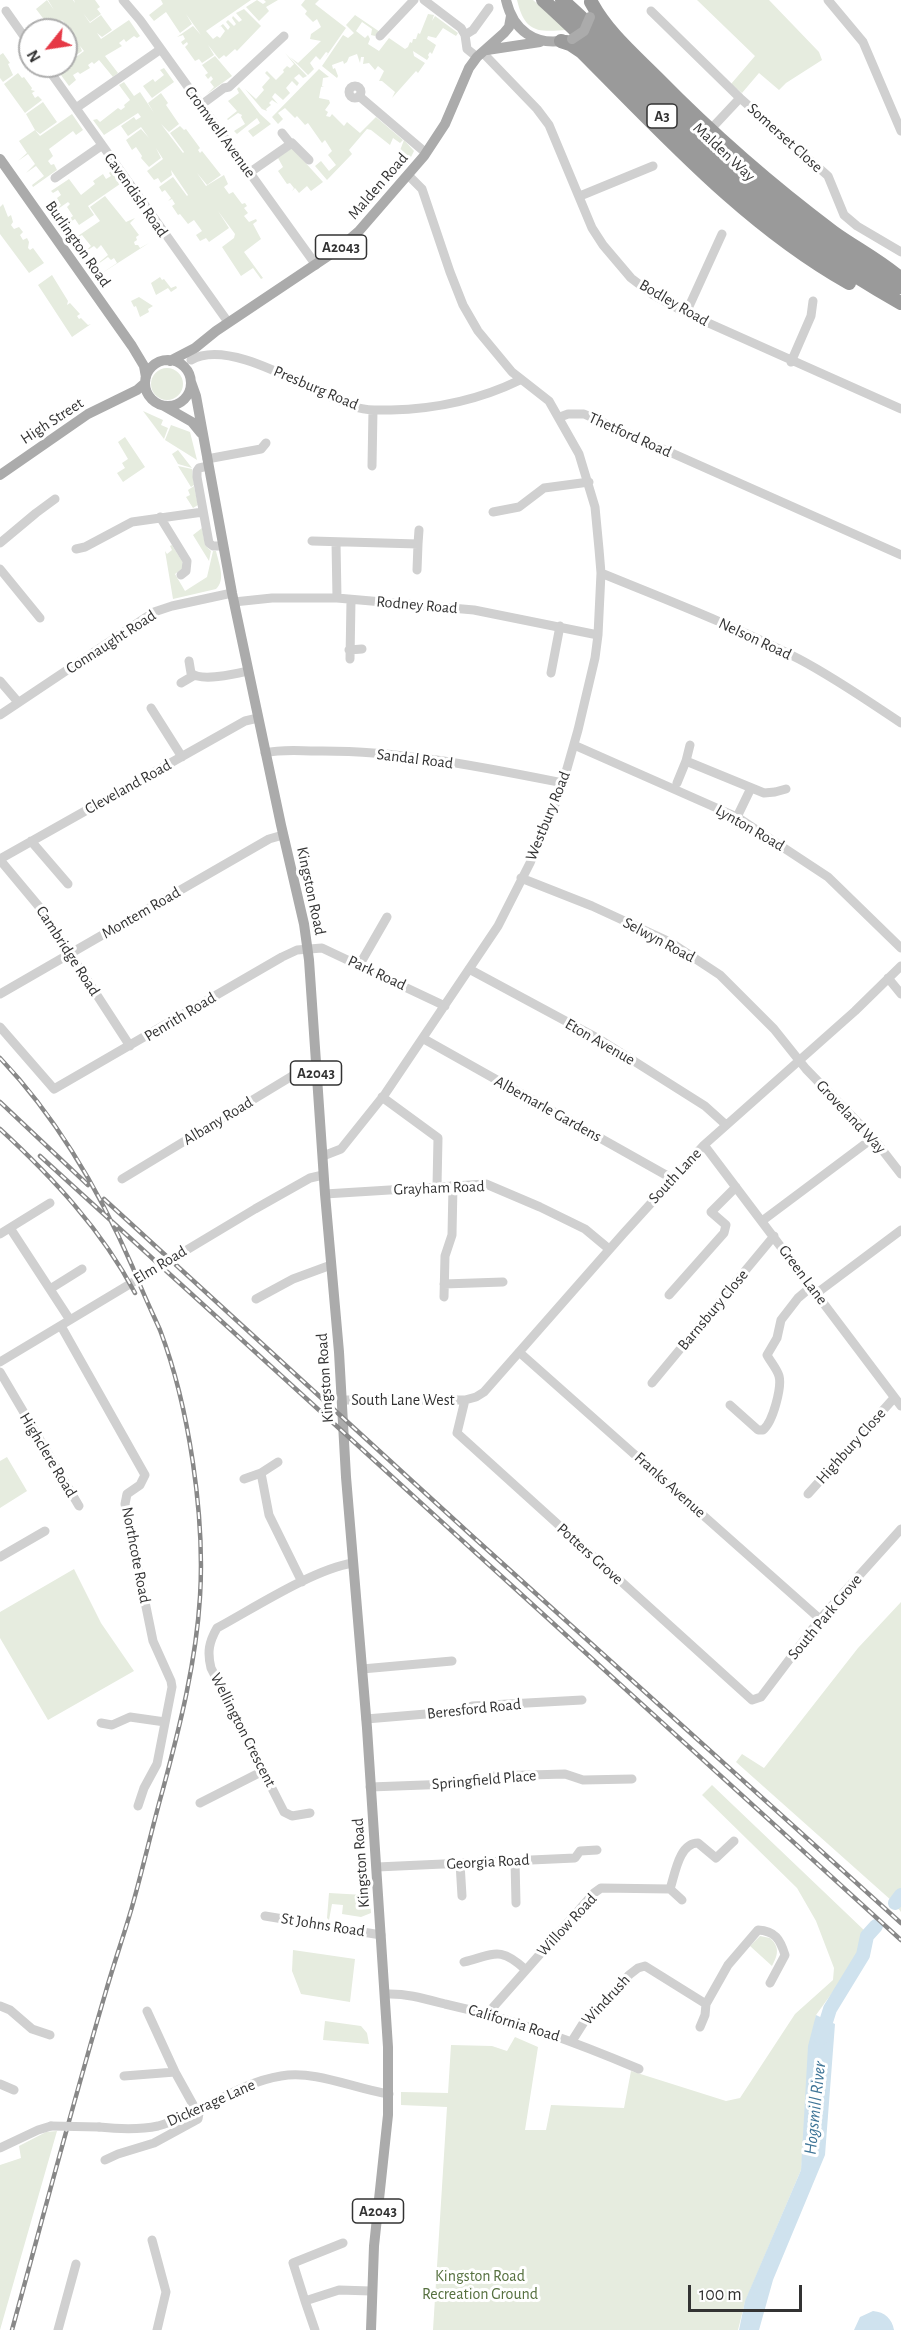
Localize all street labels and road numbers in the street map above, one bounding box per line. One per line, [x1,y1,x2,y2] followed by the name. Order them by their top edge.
[180,82,260,182] street label: Cromwell Avenue
[743,99,827,177] street label: Somerset Close
[647,104,677,128] road number: A3
[689,118,759,186] street label: Malden Way
[100,149,172,241] street label: Cavendish Road
[344,149,412,223] street label: Malden Road
[41,197,115,291] street label: Burlington Road
[316,235,366,259] road number: A2043
[636,275,712,331] street label: Bodley Road
[271,362,361,414] street label: Presburg Road
[17,394,87,448] street label: High Street
[586,408,674,462] street label: Thetford Road
[376,592,458,618] street label: Rodney Road
[62,606,160,678] street label: Connaught Road
[715,614,795,664] street label: Nelson Road
[376,745,454,773] street label: Sandal Road
[81,755,175,819] street label: Cleveland Road
[521,768,575,864] street label: Westbury Road
[712,801,788,855] street label: Lynton Road
[292,845,330,937] street label: Kingston Road
[98,883,184,943] street label: Montem Road
[32,902,104,1000] street label: Cambridge Road
[620,913,698,967] street label: Selwyn Road
[345,951,409,995] street label: Park Road
[141,988,219,1046] street label: Penrith Road
[562,1014,638,1070] street label: Eton Avenue
[290,1061,342,1085] road number: A2043
[491,1072,605,1146] street label: Albemarle Gardens
[812,1076,890,1158] street label: Groveland Way
[180,1093,256,1149] street label: Albany Road
[645,1144,705,1208] street label: South Lane
[393,1177,485,1199] street label: Grayham Road
[774,1241,832,1309] street label: Green Lane
[130,1242,190,1288] street label: Elm Road
[674,1266,752,1354] street label: Barnsbury Close
[312,1332,338,1424] street label: Kingston Road
[351,1390,455,1410] street label: South Lane West
[812,1404,890,1488] street label: Highbury Close
[15,1409,81,1501] street label: Highclere Road
[630,1448,710,1522] street label: Franks Avenue
[117,1505,155,1605] street label: Northcote Road
[553,1519,627,1589] street label: Potters Grove
[784,1570,866,1664] street label: South Park Grove
[206,1670,280,1790] street label: Wellington Crescent
[426,1695,522,1723] street label: Beresford Road
[431,1766,537,1794] street label: Springfield Place
[348,1817,374,1909] street label: Kingston Road
[446,1850,530,1874] street label: Georgia Road
[533,1890,601,1960] street label: Willow Road
[280,1909,366,1941] street label: St Johns Road
[578,1971,634,2029] street label: Windrush
[466,2000,562,2046] street label: California Road
[164,2075,258,2131] street label: Dickerage Lane
[352,2199,404,2223] road number: A2043

